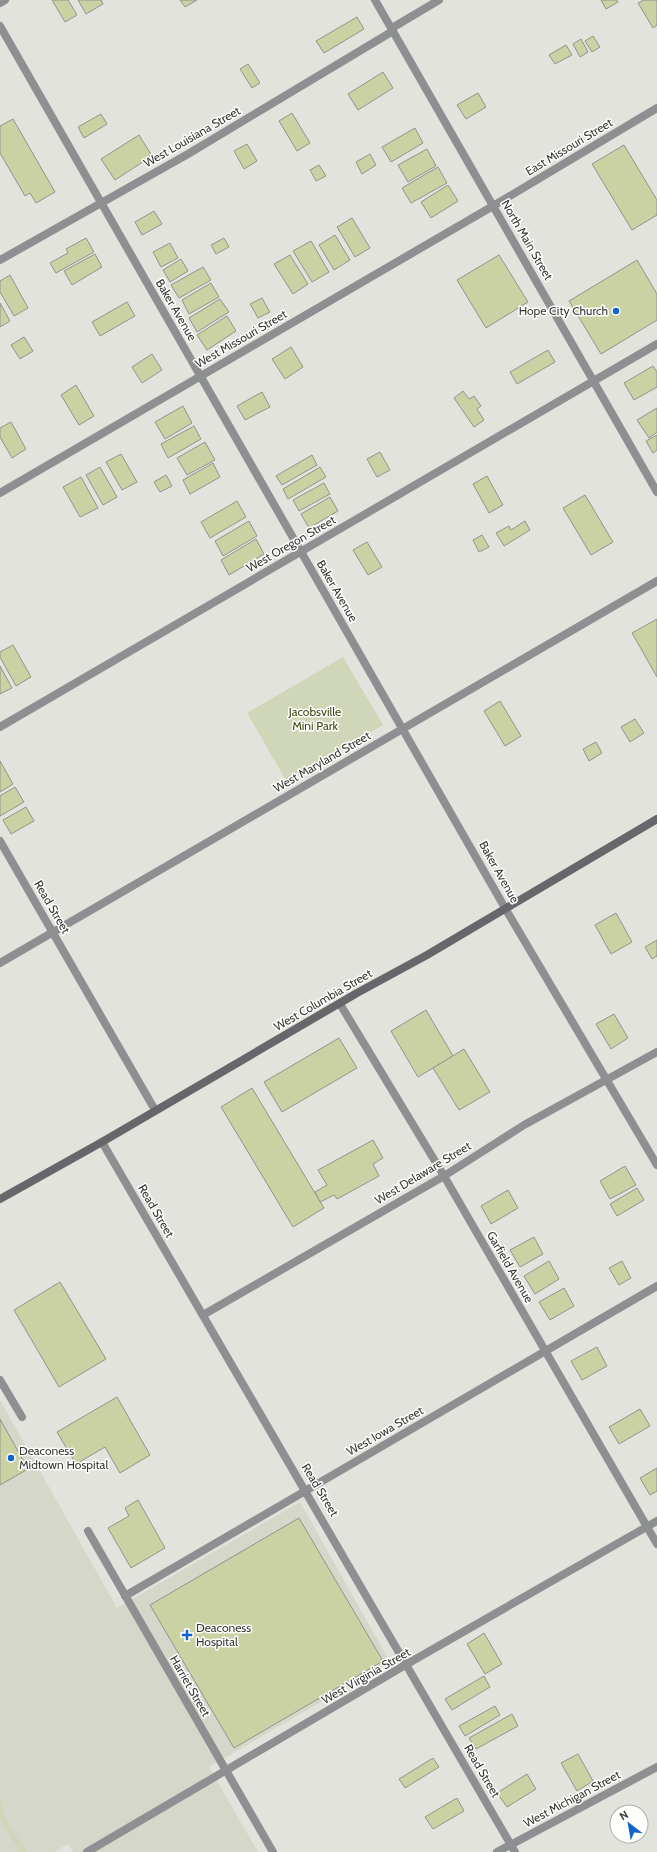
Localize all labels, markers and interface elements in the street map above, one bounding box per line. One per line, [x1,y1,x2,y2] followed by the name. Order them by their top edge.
[141,103,243,170] street label: West Louisiana Street
[522,115,615,178] street label: East Missouri Street
[498,197,556,283] street label: North Main Street
[153,276,200,343] street label: Baker Avenue
[519,303,608,318] place label: Hope City Church
[192,306,289,371] street label: West Missouri Street
[611,306,621,316] marker: Hope City Church
[243,512,338,575] street label: West Oregon Street
[314,557,361,624] street label: Baker Avenue
[288,704,341,733] park label: Jacobsville Mini Park
[271,728,373,795] street label: West Maryland Street
[476,838,523,905] street label: Baker Avenue
[31,877,74,936] street label: Read Street
[271,965,374,1034] street label: West Columbia Street
[372,1138,474,1207] street label: West Delaware Street
[135,1181,178,1240] street label: Read Street
[484,1228,537,1305] street label: Garfield Avenue
[344,1403,426,1459] street label: West Iowa Street
[19,1443,108,1472] place label: Deaconess Midtown Hospital
[6,1453,16,1463] marker: Deaconess Midtown Hospital
[299,1461,342,1519] street label: Read Street
[196,1620,251,1649] place label: Deaconess Hospital
[181,1629,193,1641] marker: Deaconess Hospital
[319,1644,413,1707] street label: West Virginia Street
[167,1653,214,1719] street label: Harriet Street
[461,1741,504,1800] street label: Read Street
[521,1767,623,1830] street label: West Michigan Street
[609,1804,649,1844] north arrow
[617,1807,631,1823] text: N

